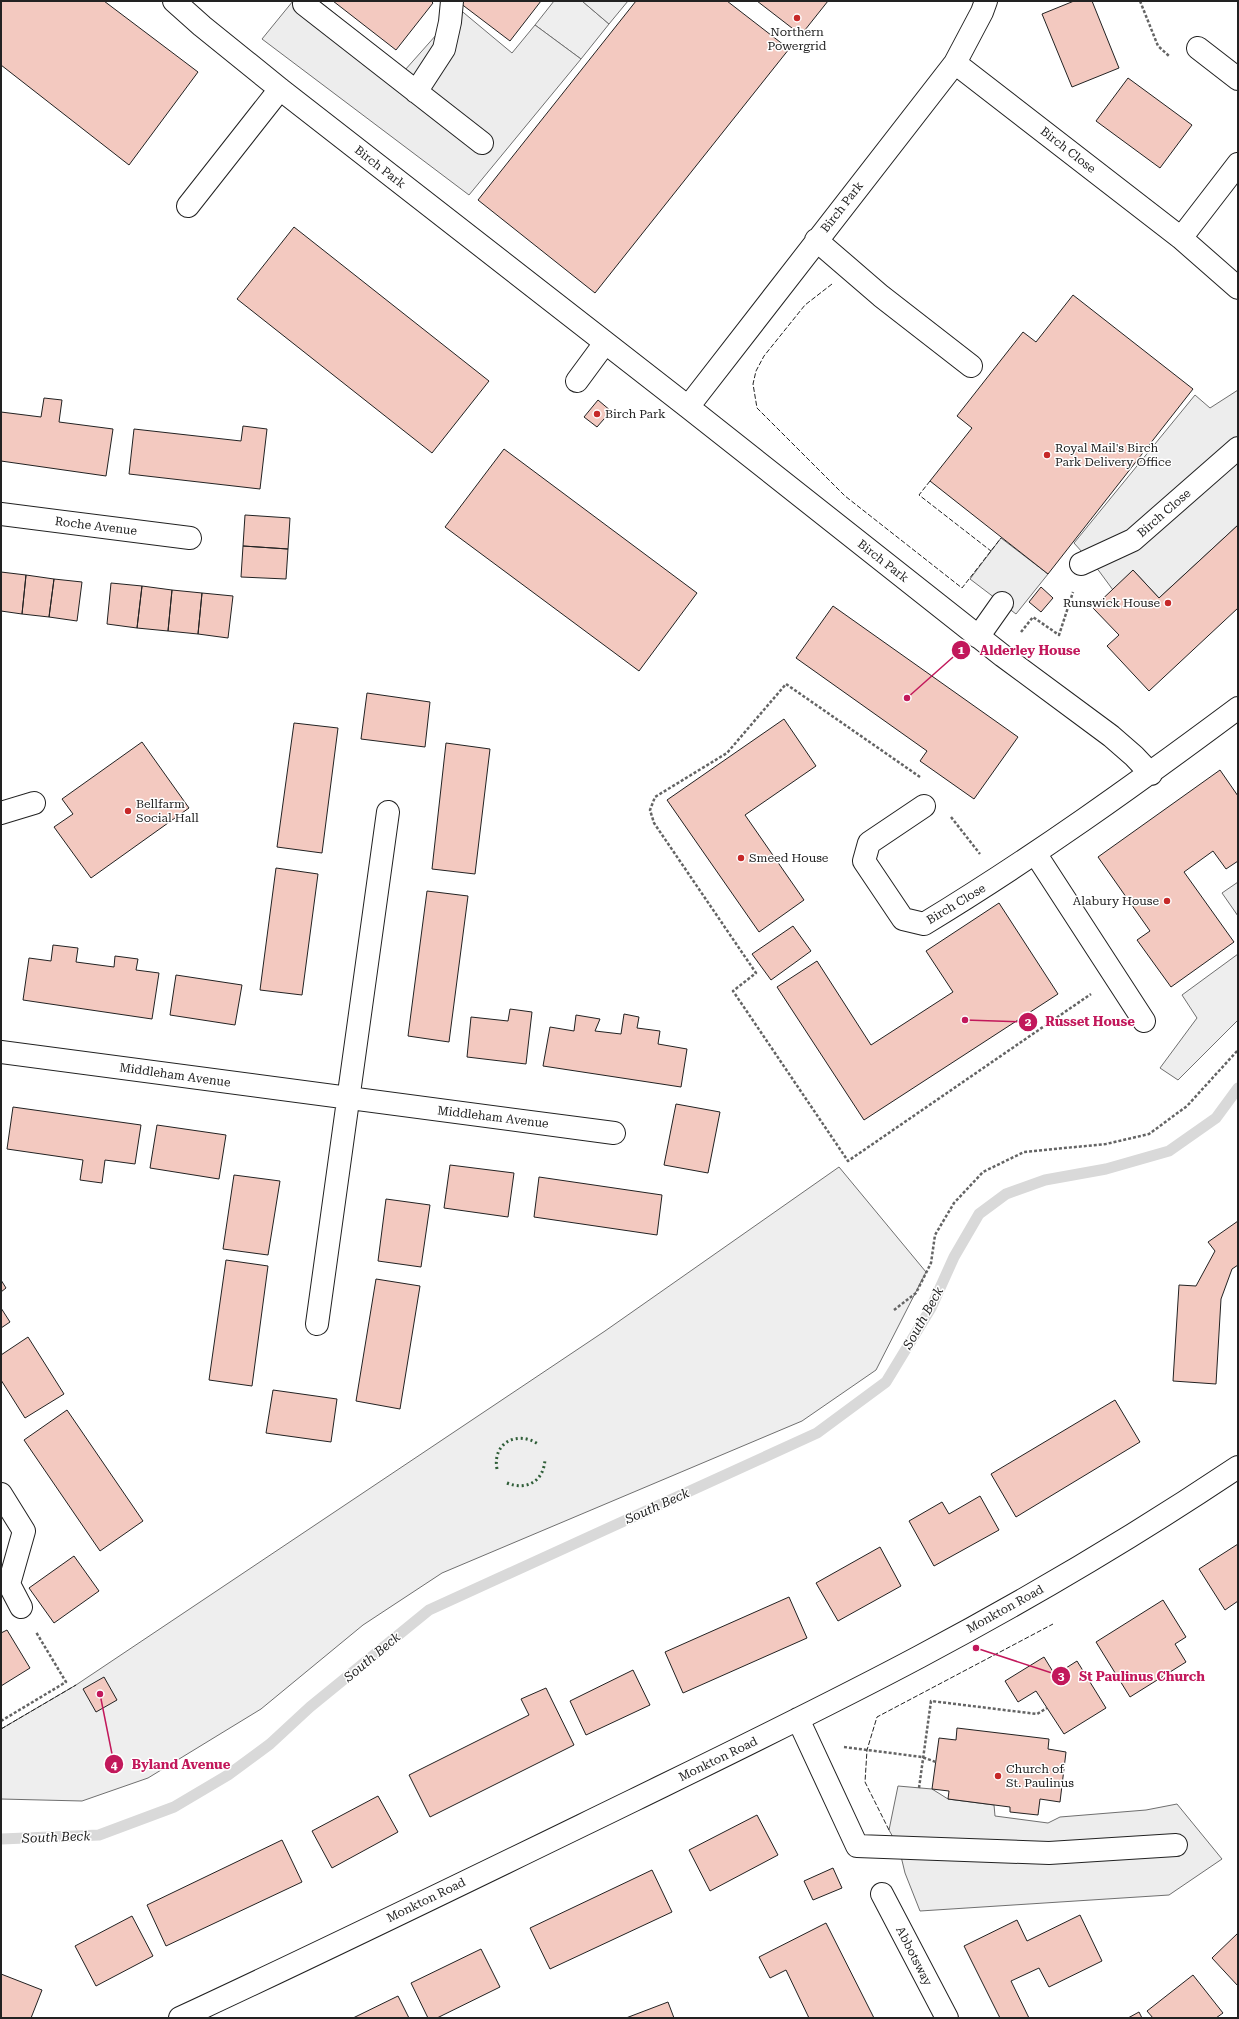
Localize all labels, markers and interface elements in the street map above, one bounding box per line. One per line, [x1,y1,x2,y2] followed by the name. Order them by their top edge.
[792,13,802,23] marker: Northern Powergrid
[768,25,827,53] place label: Northern Powergrid
[1038,124,1099,176] street label: Birch Close
[352,143,408,191] street label: Birch Park
[818,179,866,235] street label: Birch Park
[605,407,666,421] place label: Birch Park
[592,409,602,419] marker: Birch Park
[1055,441,1172,469] place label: Royal Mail's Birch Park Delivery Office
[1042,450,1052,460] marker: Royal Mail's Birch Park Delivery Office
[1134,486,1194,540] street label: Birch Close
[54,514,138,538] street label: Roche Avenue
[855,537,911,585] street label: Birch Park
[1063,596,1160,610] place label: Runswick House
[1163,598,1173,608] marker: Runswick House
[951,637,1088,662] callout: Alderley House
[958,643,965,657] text: 1
[980,643,1081,658] text: Alderley House
[136,797,199,825] place label: Bellfarm Social Hall
[123,806,133,816] marker: Bellfarm Social Hall
[749,851,829,865] place label: Smeed House
[736,853,746,863] marker: Smeed House
[924,881,988,927] street label: Birch Close
[1073,894,1159,908] place label: Alabury House
[1162,896,1172,906] marker: Alabury House
[1018,1009,1143,1034] callout: Russet House
[1045,1014,1135,1029] text: Russet House
[1025,1015,1032,1029] text: 2
[119,1060,232,1090] street label: Middleham Avenue
[437,1103,550,1131] street label: Middleham Avenue
[899,1284,947,1353] water label: South Beck
[622,1485,692,1527] water label: South Beck
[964,1582,1046,1636] street label: Monkton Road
[340,1629,404,1685] water label: South Beck
[1051,1664,1212,1689] callout: St Paulinus Church
[1058,1669,1065,1683] text: 3
[1079,1669,1205,1684] text: St Paulinus Church
[676,1734,760,1784] street label: Monkton Road
[104,1752,238,1777] callout: Byland Avenue
[132,1757,231,1772] text: Byland Avenue
[111,1758,118,1772] text: 4
[1006,1762,1074,1790] place label: Church of St. Paulinus
[993,1771,1003,1781] marker: Church of St. Paulinus
[20,1828,91,1846] water label: South Beck
[384,1875,468,1925] street label: Monkton Road
[893,1924,935,1989] street label: Abbotsway

